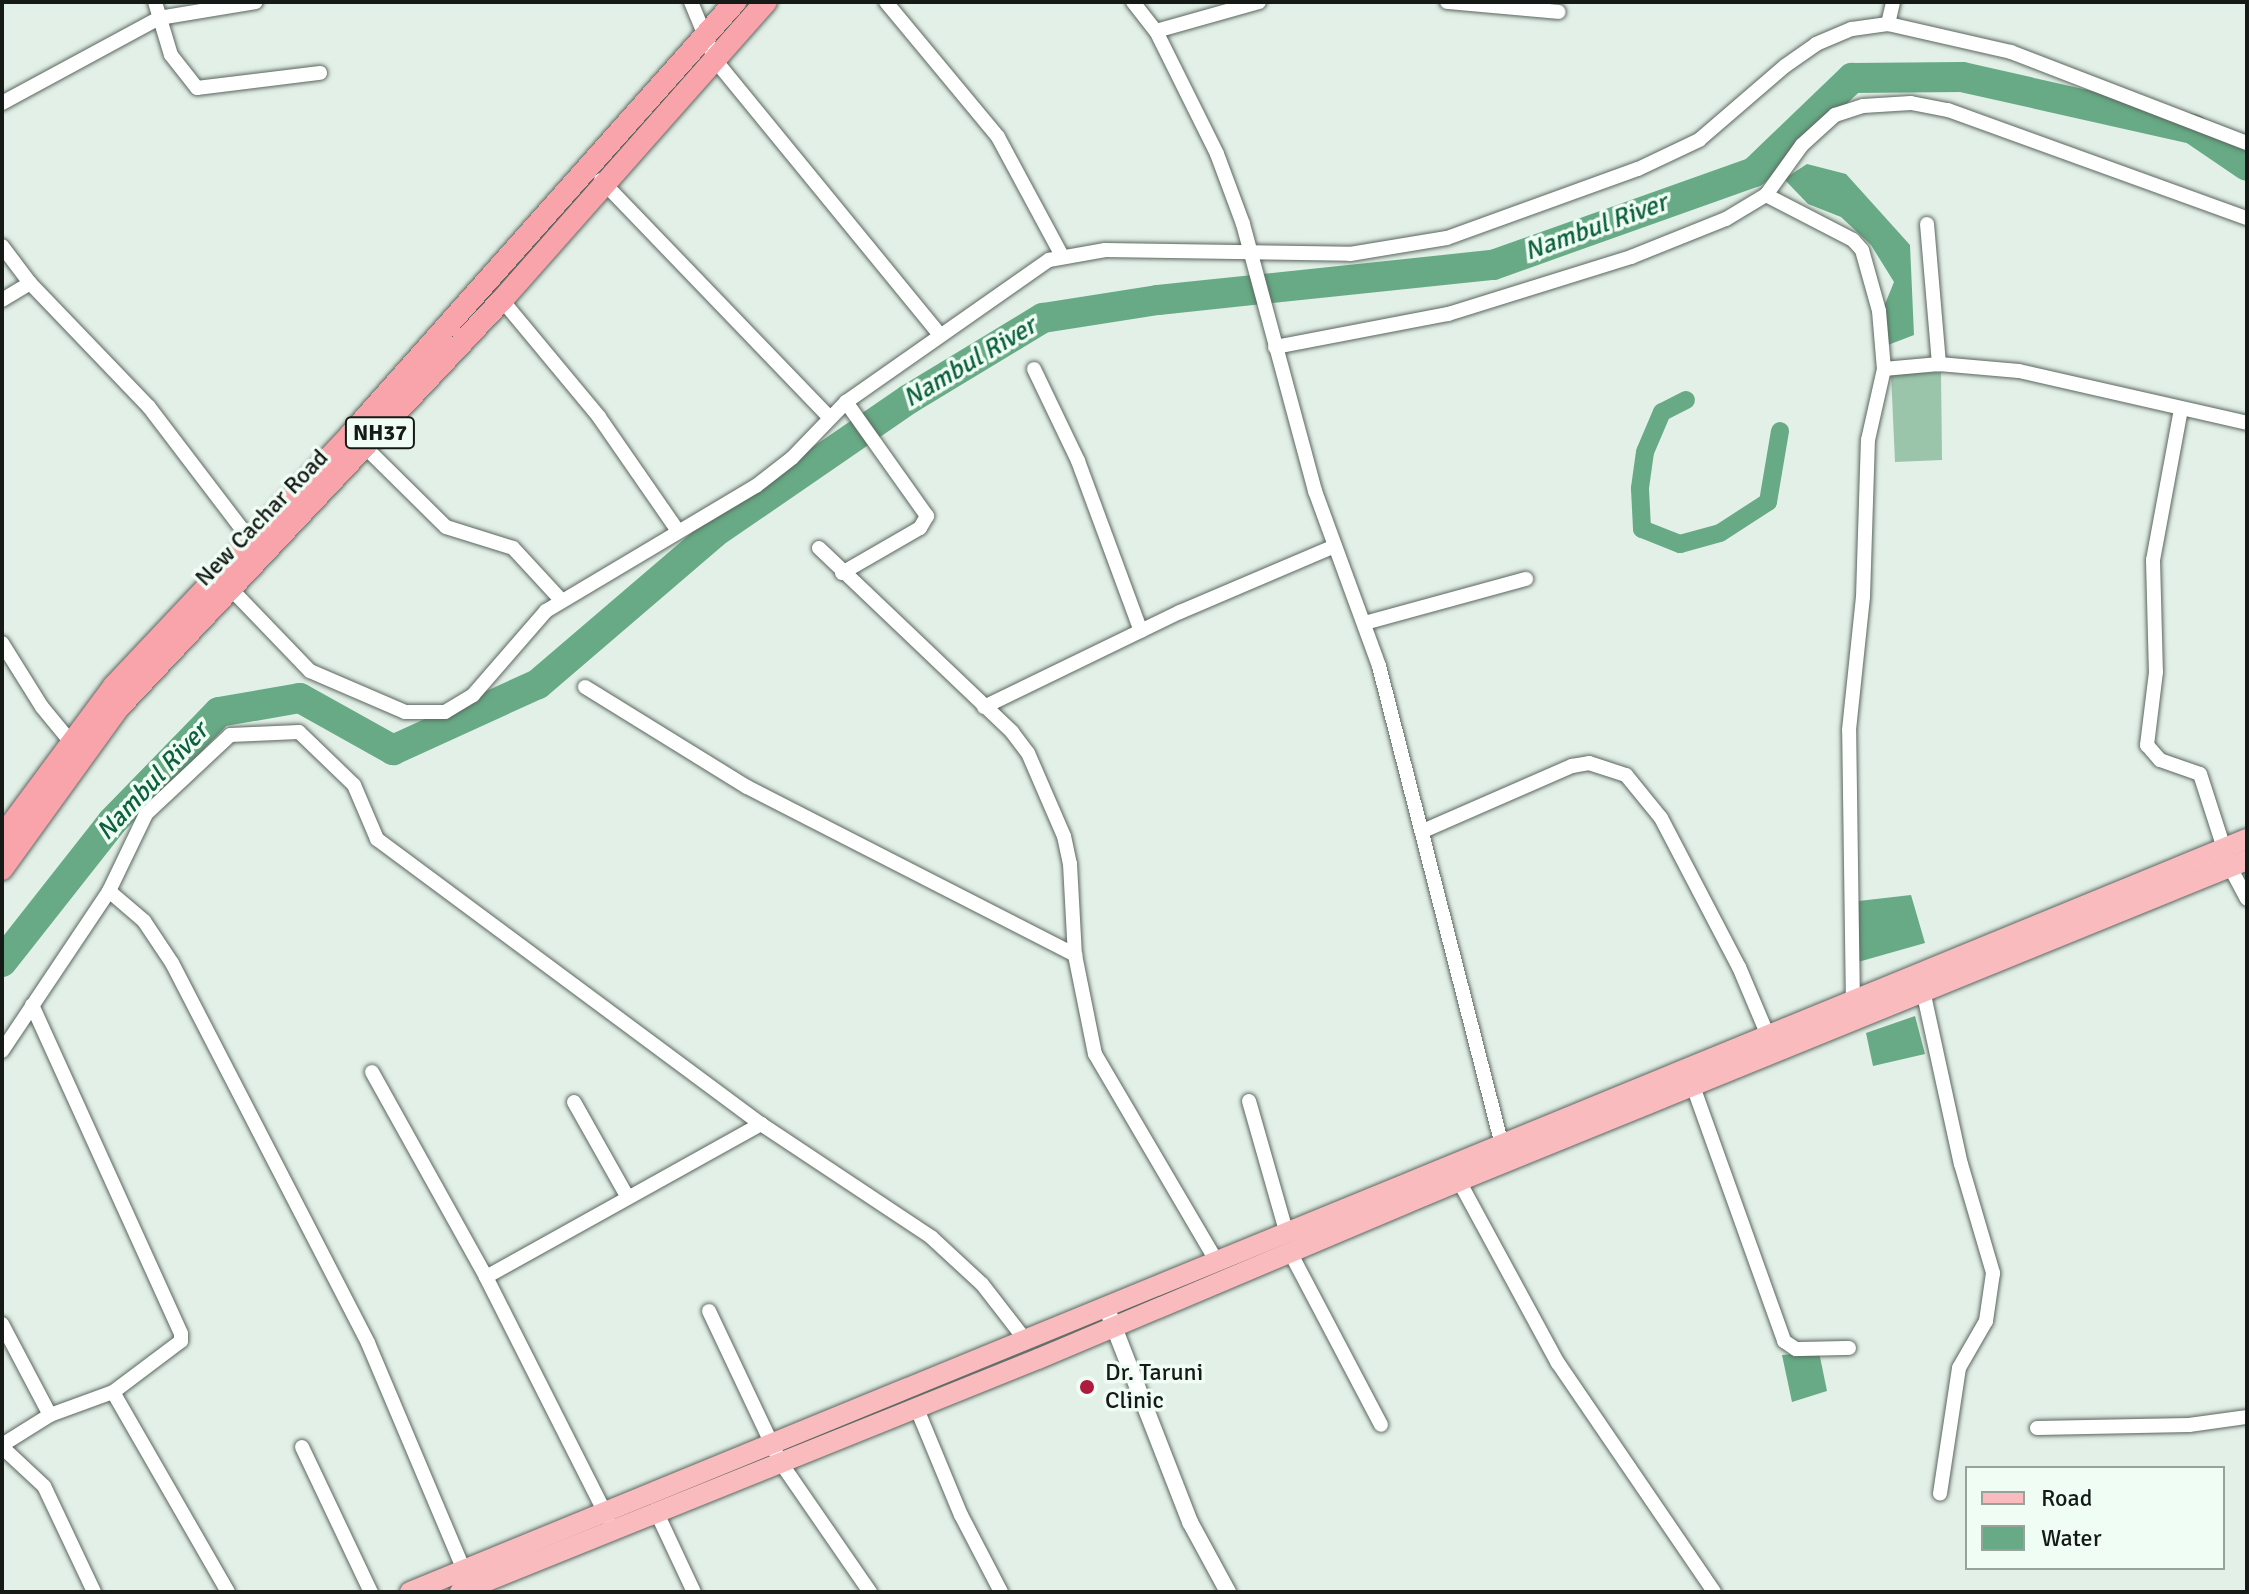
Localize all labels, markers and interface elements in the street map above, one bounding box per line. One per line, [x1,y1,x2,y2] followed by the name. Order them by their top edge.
[1521,188,1671,268] water label: Nambul River
[898,311,1042,415] water label: Nambul River
[344,415,416,451] road number: NH37
[189,444,335,592] street label: New Cachar Road
[91,717,215,847] water label: Nambul River
[1105,1359,1203,1415] place label: Dr. Taruni Clinic
[1076,1376,1098,1398] marker: Dr. Taruni Clinic
[1965,1466,2225,1570] legend
[2041,1483,2092,1513] text: Road
[2041,1523,2101,1553] text: Water

